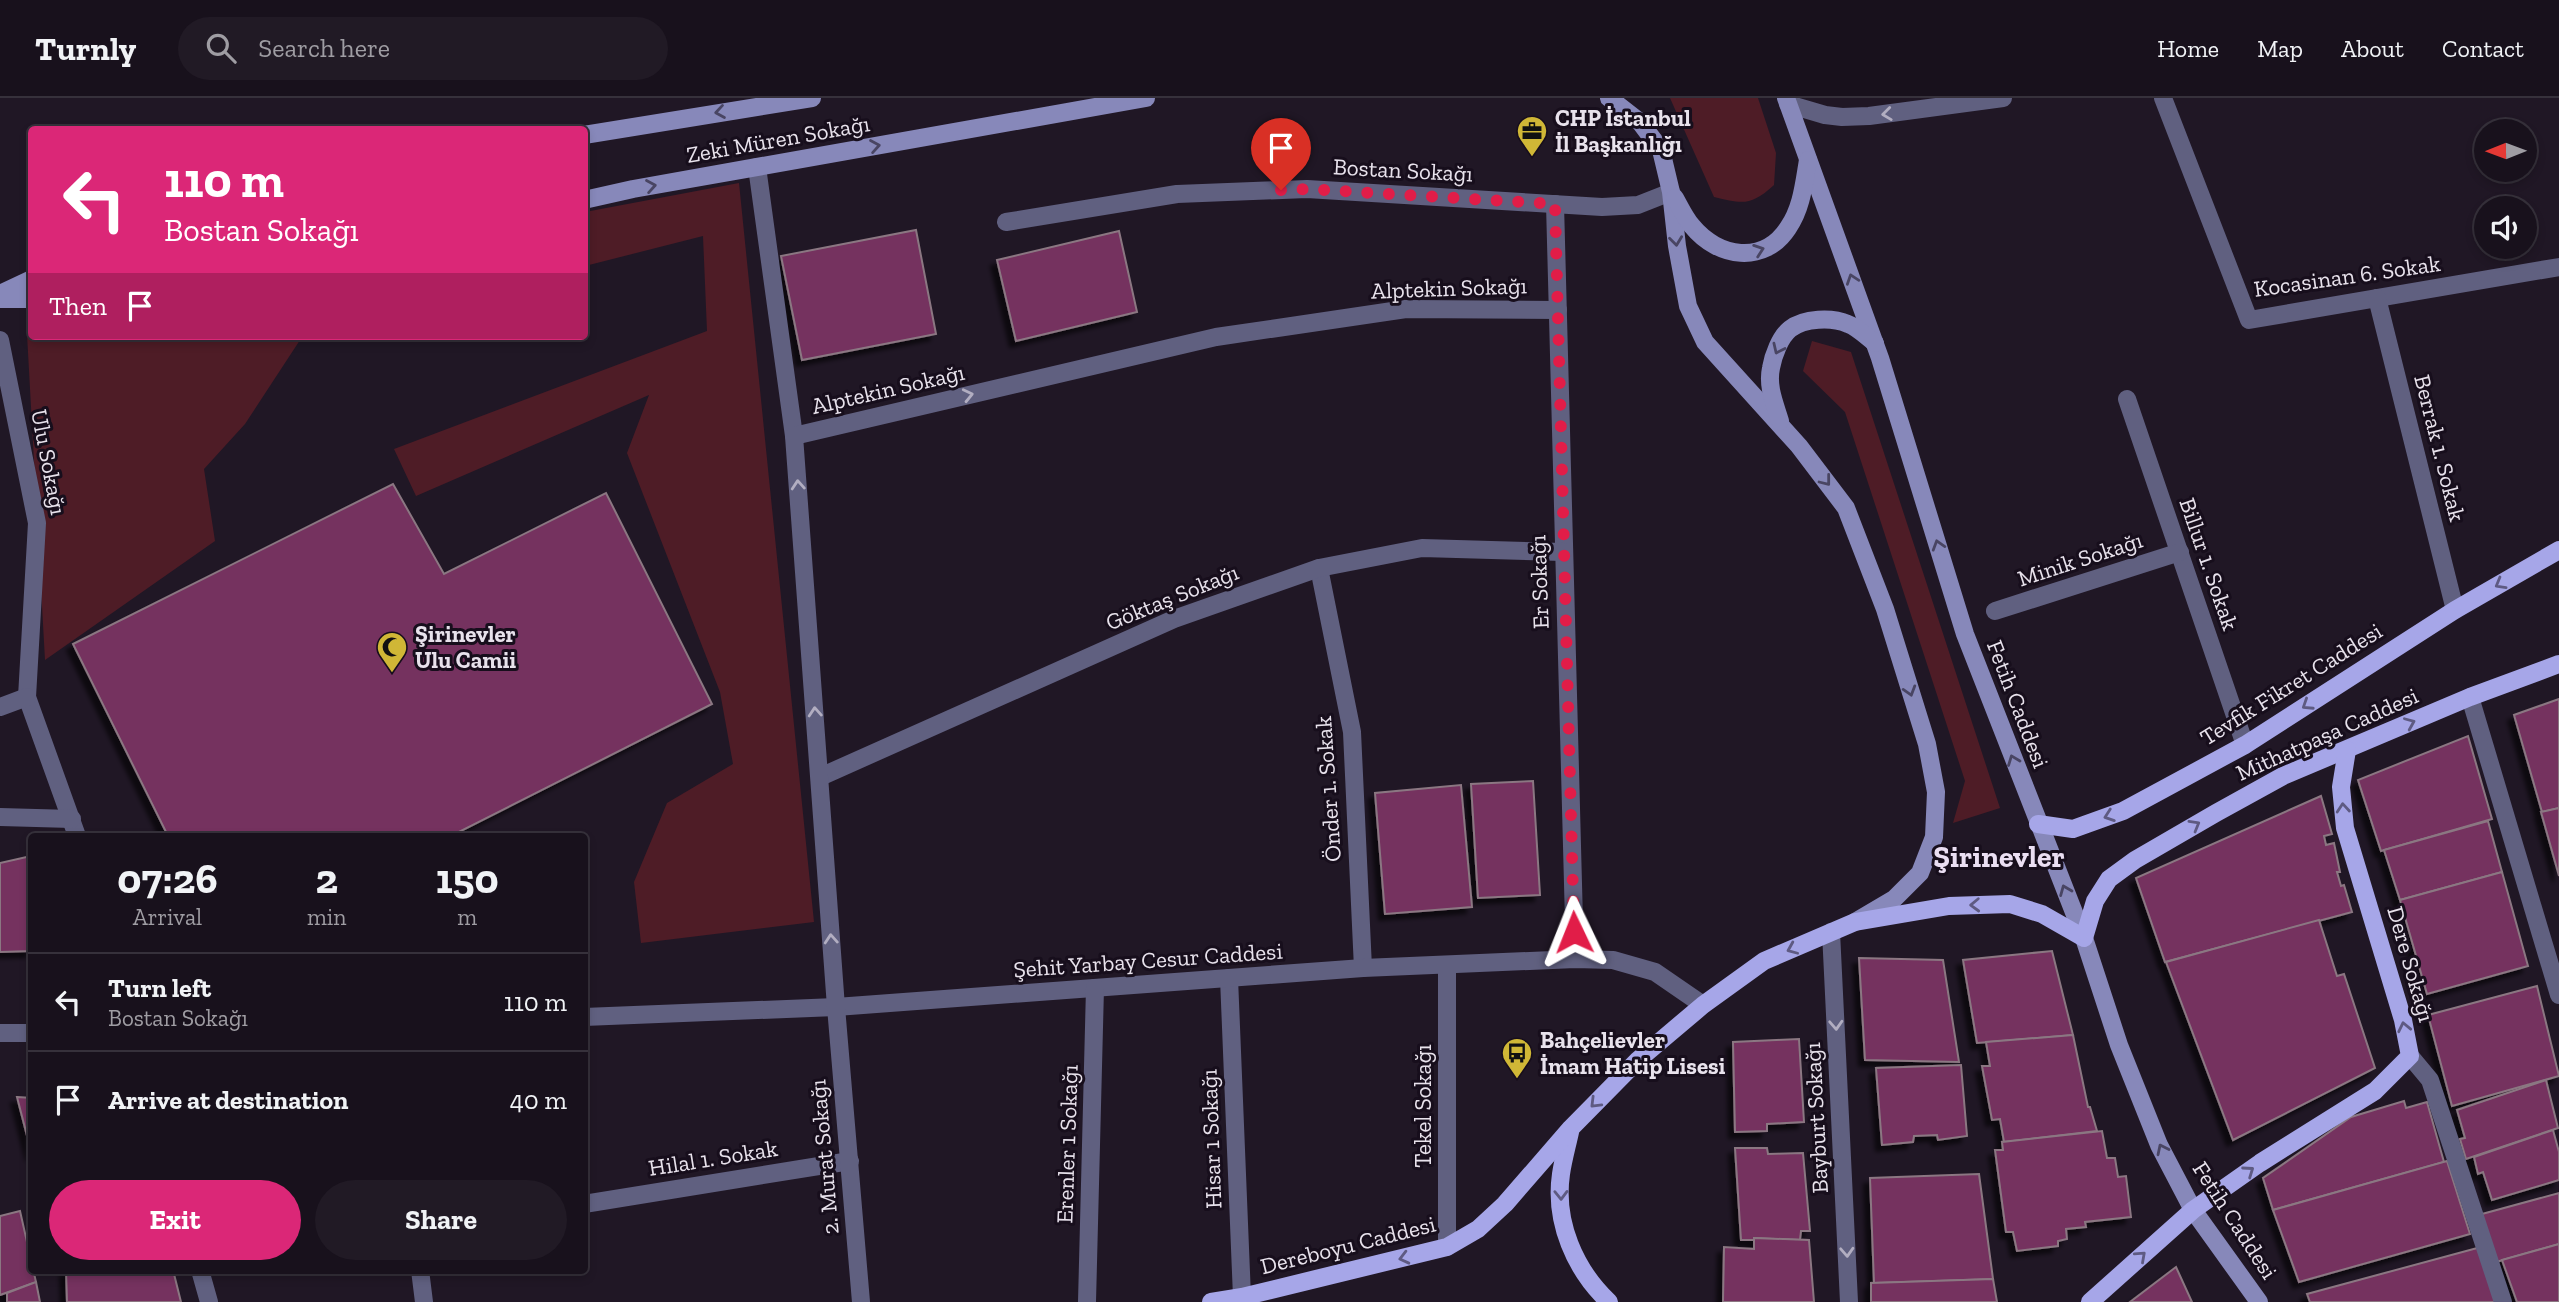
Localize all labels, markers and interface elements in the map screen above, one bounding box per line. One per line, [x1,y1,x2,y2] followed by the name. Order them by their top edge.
[178,17,668,80] search box
[35,29,136,68] text: Turnly
[202,29,240,67] icon: search
[258,32,390,64] text: Search here
[2157,34,2219,63] text: Home
[2257,34,2303,63] text: Map
[2341,34,2404,63] text: About
[2442,34,2524,63] text: Contact
[714,104,726,119] one-way arrow
[1555,104,1691,158] place label: CHP İstanbul İl Başkanlığı
[1881,106,1893,121] one-way arrow
[684,109,872,169] street label: Zeki Müren Sokağı
[1515,114,1549,158] office icon: CHP İstanbul İl Başkanlığı
[1251,118,1311,190] pin
[2474,119,2538,182] north arrow
[2474,119,2537,259] map controls
[1262,129,1300,167] icon: arrive
[869,139,881,154] one-way arrow
[164,151,284,210] text: 110 m
[1332,152,1474,188] street label: Bostan Sokağı
[49,154,140,245] icon: left
[645,179,657,194] one-way arrow
[2474,196,2537,259] button: sound
[164,211,359,249] text: Bostan Sokağı
[1669,235,1684,247] one-way arrow
[1753,244,1765,258] one-way arrow
[2252,249,2442,303] street label: Kocasinan 6. Sokak
[1371,271,1527,305] street label: Alptekin Sokağı
[1846,273,1860,285] one-way arrow
[121,287,159,325] icon: arrive
[49,290,107,322] text: Then
[1772,342,1786,354] one-way arrow
[809,358,967,420] street label: Alptekin Sokağı
[2408,372,2472,524] street label: Berrak 1. Sokak
[962,389,974,403] one-way arrow
[25,407,73,517] street label: Ulu Sokağı
[1817,473,1830,486] one-way arrow
[791,479,806,490] one-way arrow
[2173,494,2245,634] street label: Billur 1. Sokak
[2014,526,2146,592] street label: Minik Sokağı
[1523,534,1555,630] street label: Er Sokağı
[1932,539,1947,551] one-way arrow
[1101,558,1243,636] street label: Göktaş Sokağı
[2495,576,2507,589] one-way arrow
[2195,617,2387,751] street label: Tevfik Fikret Caddesi
[415,620,516,674] place label: Şirinevler Ulu Camii
[375,630,409,674] mosque icon: Şirinevler Ulu Camii
[1981,636,2055,772] street label: Fetih Caddesi
[2232,681,2422,787] street label: Mithatpaşa Caddesi
[1902,684,1917,696] one-way arrow
[2302,697,2315,710] one-way arrow
[808,706,823,717] one-way arrow
[1309,715,1347,863] street label: Önder 1. Sokak
[2403,717,2415,731] one-way arrow
[2008,754,2022,766] one-way arrow
[2336,802,2351,813] one-way arrow
[2104,808,2116,822] one-way arrow
[2187,820,2200,833] one-way arrow
[1933,839,2065,875] district label: Şirinevler
[117,853,218,904] text: 07:26
[315,853,338,904] text: 2
[436,853,499,904] text: 150
[2059,885,2073,897] one-way arrow
[1537,895,1611,969] position arrow
[1969,897,1980,912] one-way arrow
[133,903,202,931] text: Arrival
[307,903,346,931] text: min
[457,903,477,931] text: m
[2381,903,2441,1025] street label: Dere Sokağı
[824,933,839,944] one-way arrow
[1013,937,1283,983] street label: Şehit Yarbay Cesur Caddesi
[1787,940,1799,954] one-way arrow
[108,972,211,1004] text: Turn left
[49,983,87,1021] icon: left
[504,986,567,1018] text: 110 m
[108,1004,248,1032] text: Bostan Sokağı
[1828,1020,1843,1031] one-way arrow
[2397,1021,2412,1033] one-way arrow
[1540,1026,1726,1080] place label: Bahçelievler İmam Hatip Lisesi
[1500,1036,1534,1080] bus stop icon: Bahçelievler İmam Hatip Lisesi
[1798,1042,1834,1194] street label: Bayburt Sokağı
[1409,1044,1437,1168] street label: Tekel Sokağı
[1050,1064,1084,1224] street label: Erenler 1 Sokağı
[1195,1069,1227,1209] street label: Hisar 1 Sokağı
[803,1078,845,1236] street label: 2. Murat Sokağı
[49,1081,87,1119] icon: arrive
[108,1084,348,1116] text: Arrive at destination
[510,1084,567,1116] text: 40 m
[1591,1095,1604,1108] one-way arrow
[646,1134,780,1182] street label: Hilal 1. Sokak
[2156,1144,2170,1156] one-way arrow
[2187,1156,2283,1284] street label: Fetih Caddesi
[2241,1167,2254,1179] one-way arrow
[49,1180,301,1260] button: Exit
[315,1180,567,1260] button: Share
[1553,1190,1568,1201] one-way arrow
[1257,1210,1439,1280] street label: Dereboyu Caddesi
[1839,1247,1854,1258] one-way arrow
[1398,1250,1410,1264] one-way arrow
[2133,1252,2146,1265] one-way arrow

